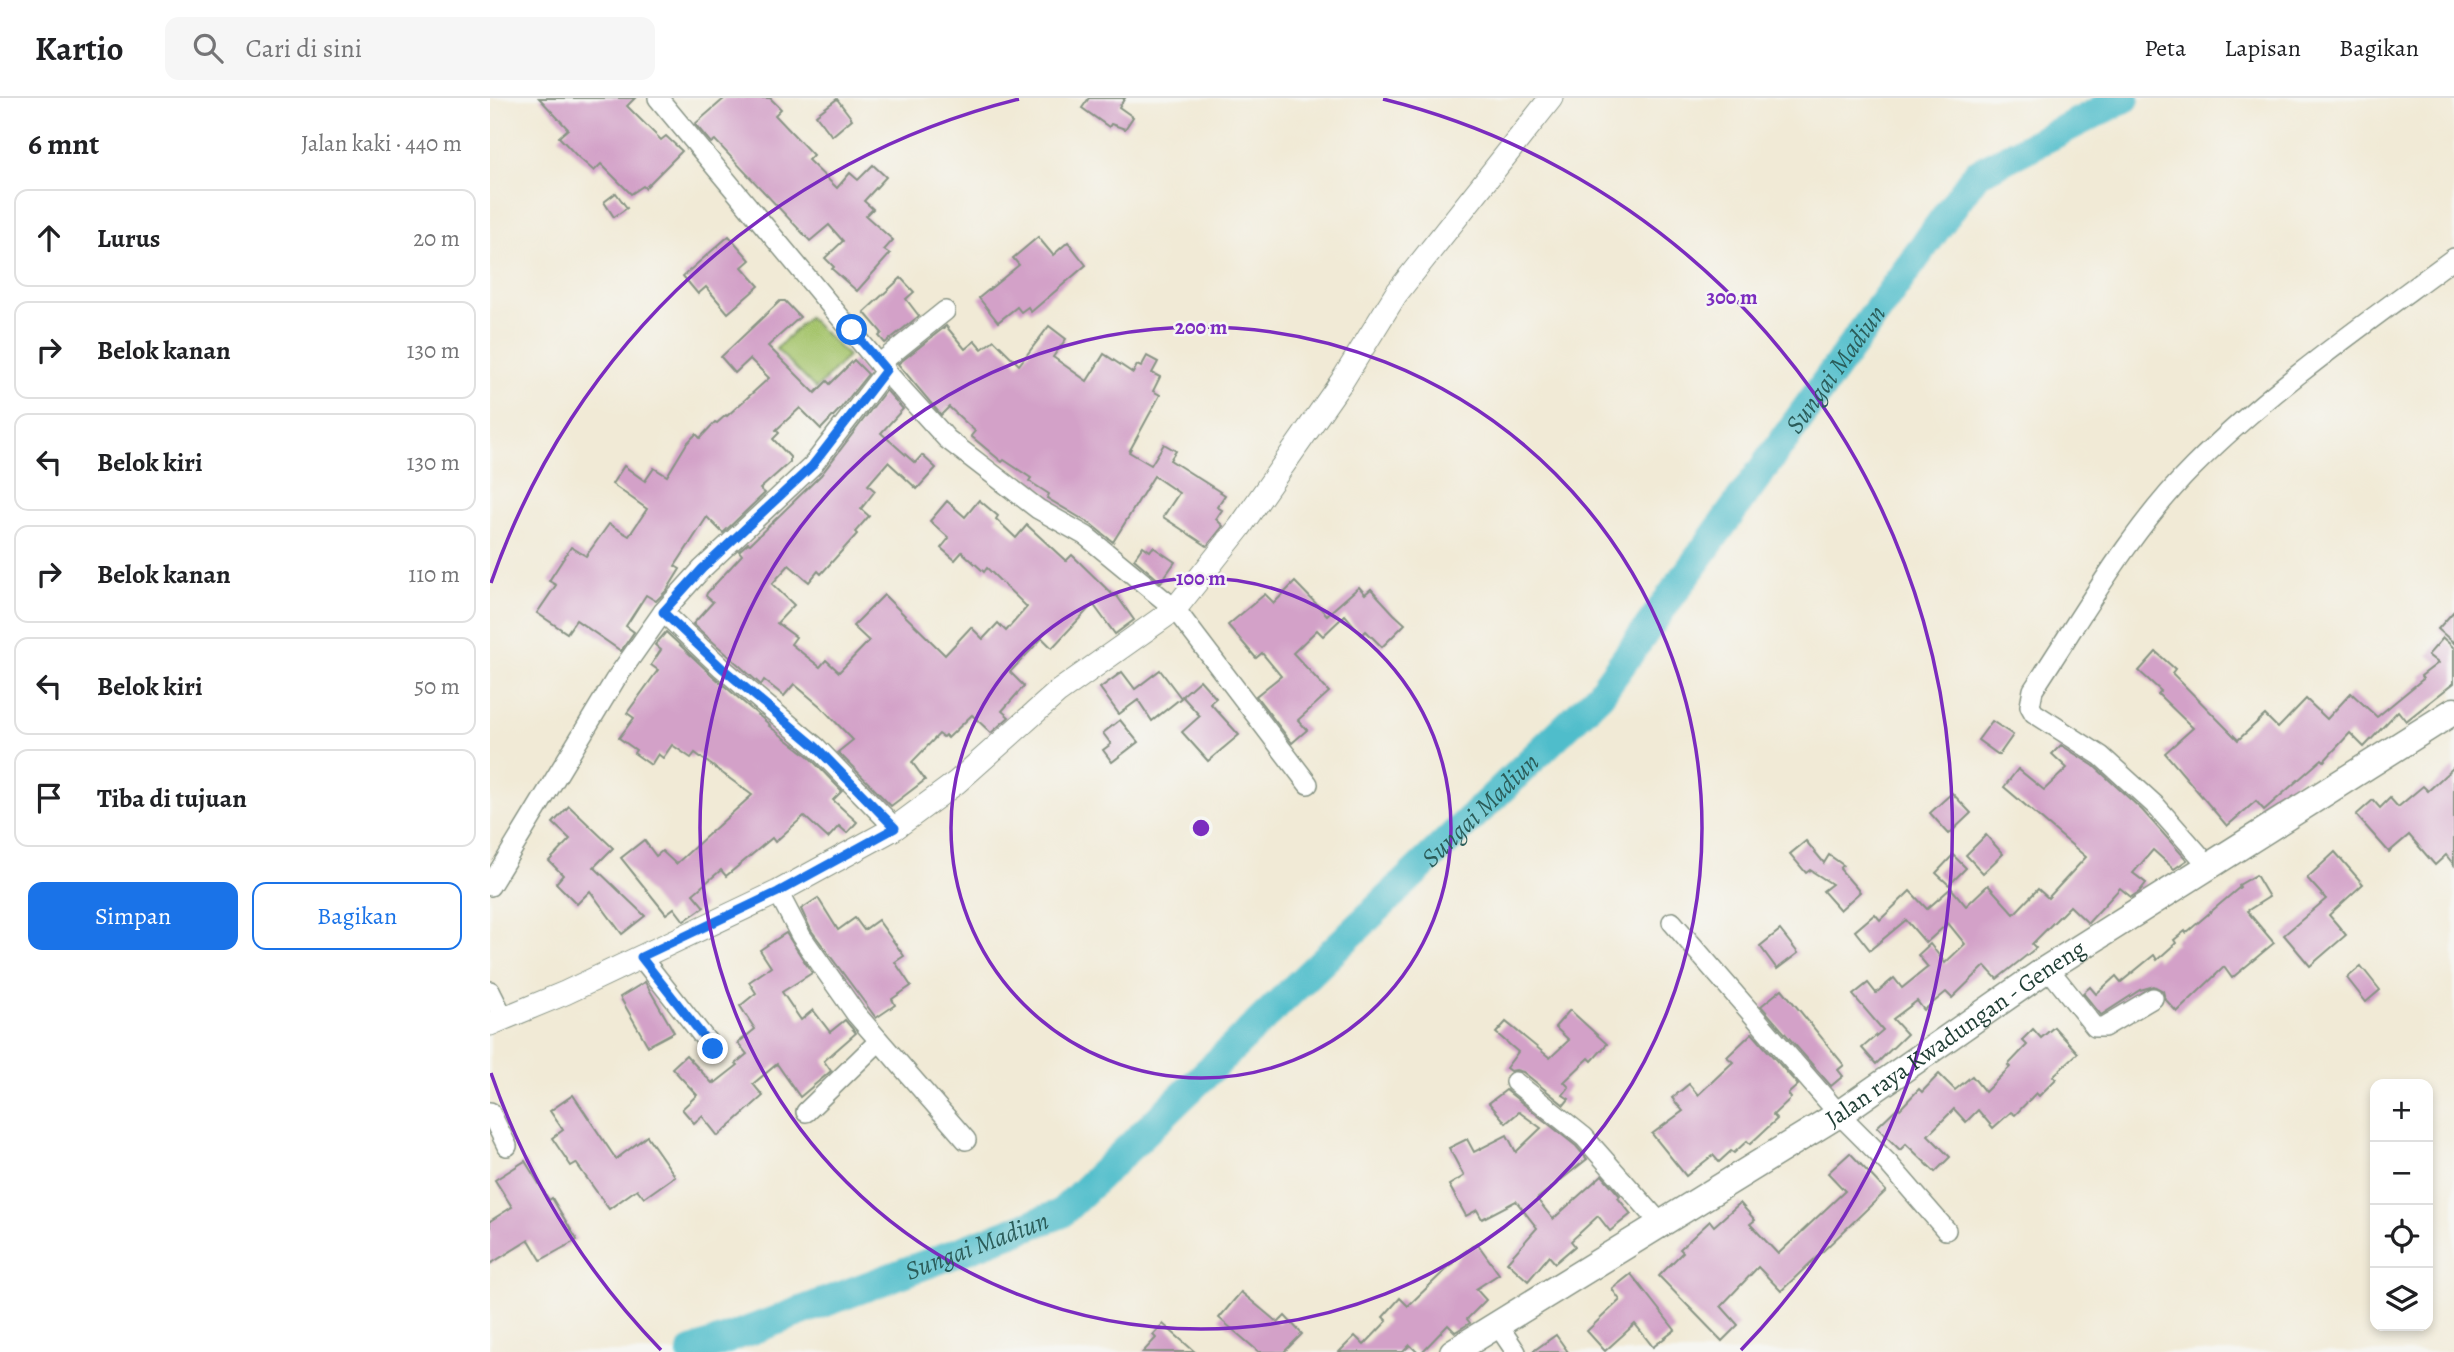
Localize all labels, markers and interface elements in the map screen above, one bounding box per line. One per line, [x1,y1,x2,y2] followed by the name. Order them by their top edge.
[165,17,655,80] search box
[35,26,123,71] text: Kartio
[189,29,227,67] icon: search
[245,31,362,66] text: Cari di sini
[2144,32,2186,64] text: Peta
[2224,32,2301,64] text: Lapisan
[2339,32,2419,64] text: Bagikan
[28,124,99,164] text: 6 mnt
[301,128,462,159] text: Jalan kaki · 440 m
[30,219,68,257] icon: ahead
[97,221,160,256] text: Lurus
[413,223,460,254] text: 20 m
[1706,283,1758,311] text: 300 m
[1777,298,1894,440] water label: Sungai Madiun
[1175,313,1228,341] text: 200 m
[836,314,867,345] route start
[30,331,68,369] icon: right
[97,333,231,368] text: Belok kanan
[407,335,460,366] text: 130 m
[30,443,68,481] icon: left
[97,445,203,480] text: Belok kiri
[407,447,460,478] text: 130 m
[30,555,68,593] icon: right
[97,557,231,592] text: Belok kanan
[408,559,460,590] text: 110 m
[1176,564,1226,592] text: 100 m
[30,667,68,705] icon: left
[97,669,203,704] text: Belok kiri
[414,671,460,702] text: 50 m
[1414,745,1547,875] water label: Sungai Madiun
[30,779,68,817] icon: arrive
[97,781,247,816] text: Tiba di tujuan
[1189,816,1213,840] centre of rings
[28,882,238,950] button: Simpan
[252,882,462,950] button: Bagikan
[1819,932,2091,1135] street label: Jalan raya Kwadungan - Geneng
[697,1033,728,1064] route end
[2370,1079,2433,1331] map controls
[2370,1079,2433,1142] button: +
[2370,1142,2433,1205] button: −
[900,1203,1054,1289] water label: Sungai Madiun
[2370,1205,2433,1268] button: locate
[2370,1268,2433,1331] button: layers

